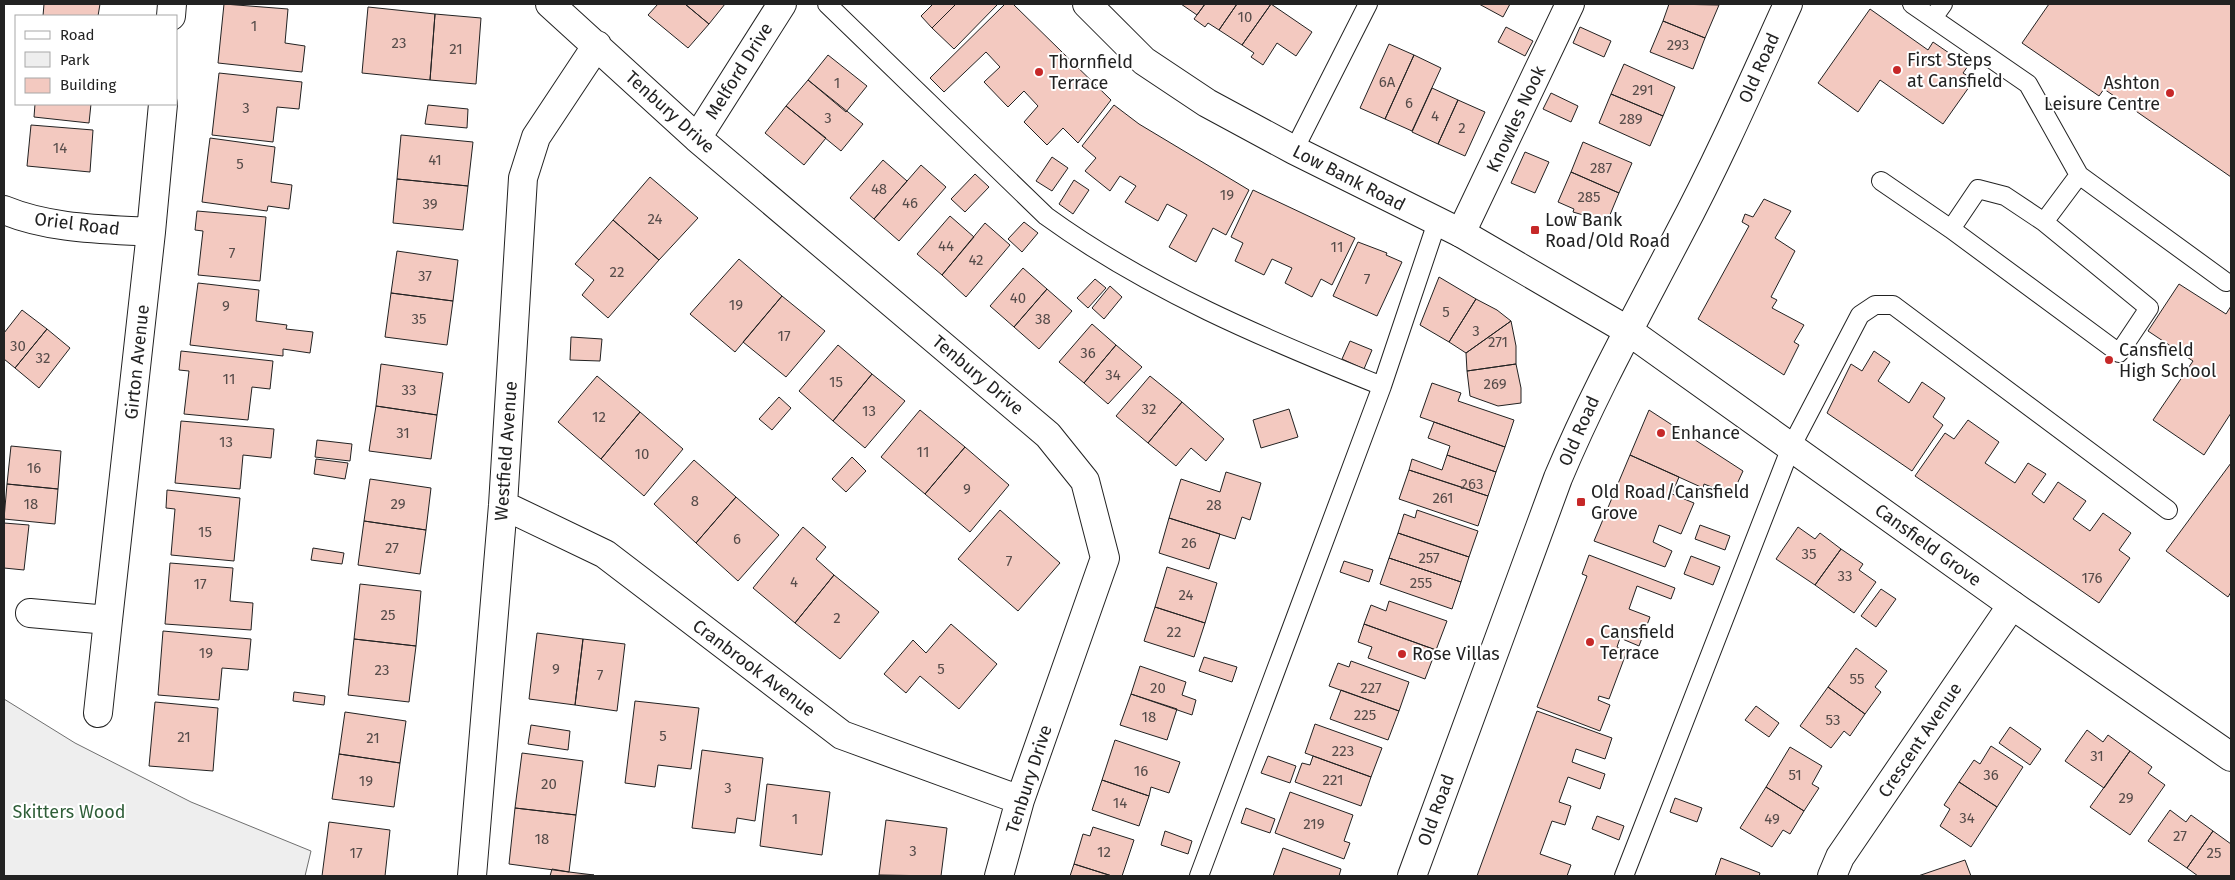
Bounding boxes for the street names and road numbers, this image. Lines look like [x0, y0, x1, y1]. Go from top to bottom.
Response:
street label: Melford Drive [701, 19, 777, 123]
street label: Old Road [1734, 29, 1784, 107]
street label: Knowles Nook [1482, 61, 1551, 176]
street label: Tenbury Drive [621, 66, 719, 158]
street label: Low Bank Road [1289, 140, 1409, 216]
street label: Oriel Road [33, 208, 121, 240]
street label: Girton Avenue [120, 304, 154, 420]
street label: Tenbury Drive [928, 330, 1028, 420]
street label: Westfield Avenue [490, 380, 522, 522]
street label: Old Road [1554, 392, 1604, 470]
street label: Cansfield Grove [1870, 499, 1986, 591]
street label: Cranbrook Avenue [688, 615, 820, 721]
street label: Crescent Avenue [1873, 678, 1967, 802]
street label: Tenbury Drive [1001, 722, 1057, 836]
street label: Old Road [1413, 771, 1459, 849]

